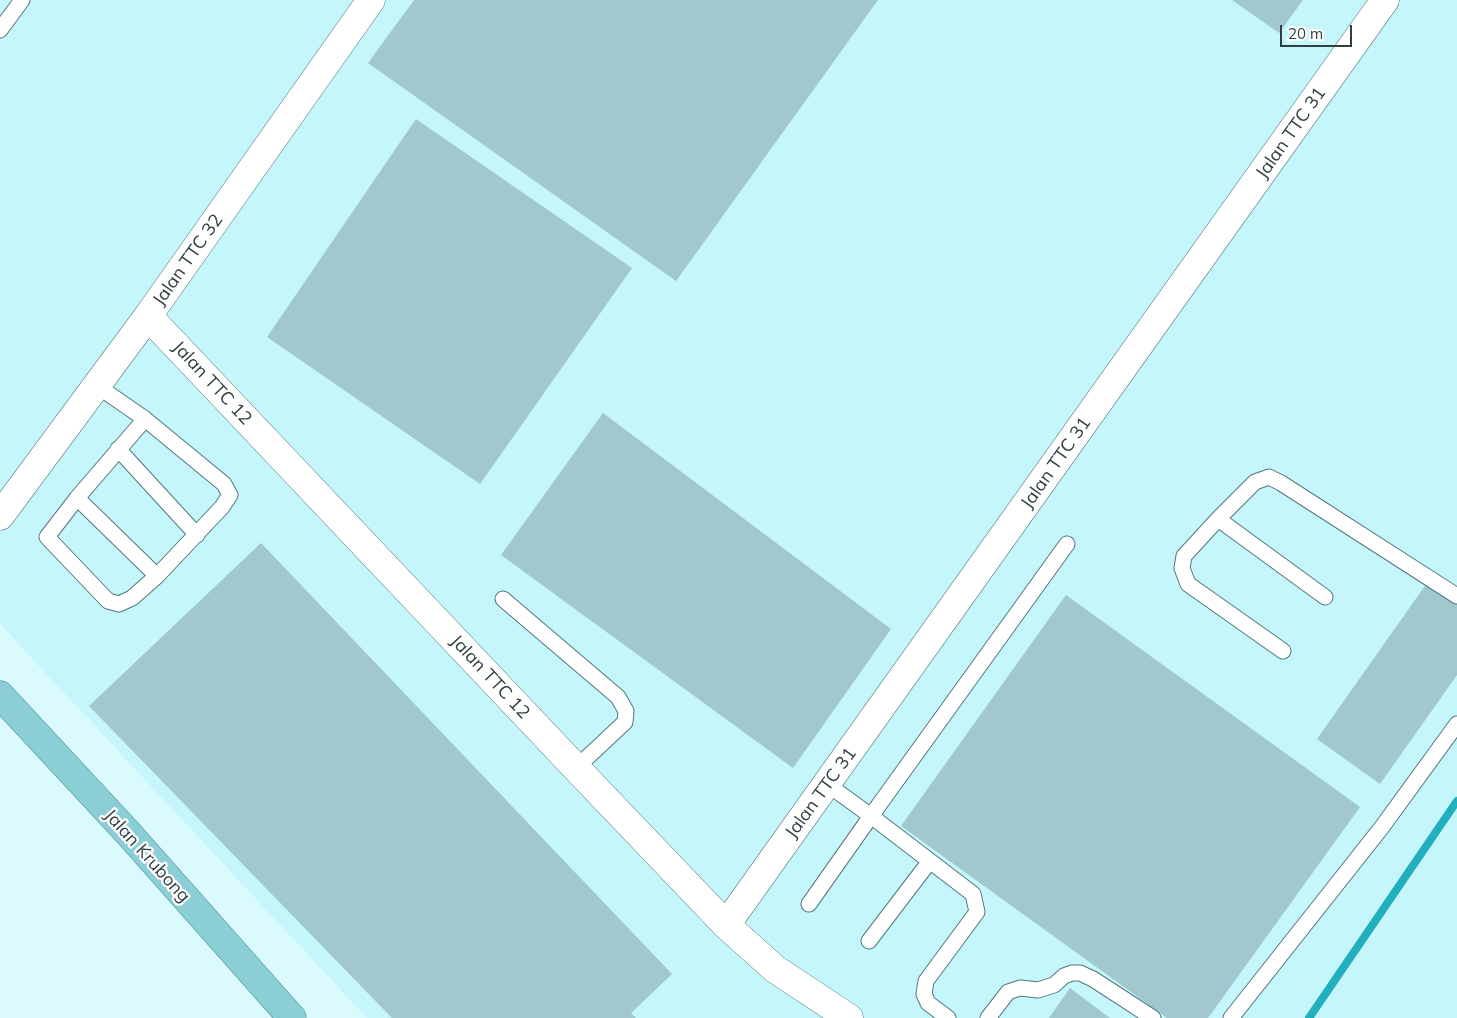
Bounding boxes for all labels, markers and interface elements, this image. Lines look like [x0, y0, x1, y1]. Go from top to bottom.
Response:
scale bar [1282, 15, 1354, 47]
text: 20 m [1288, 24, 1323, 43]
street label: Jalan TTC 31 [1252, 83, 1330, 183]
street label: Jalan TTC 32 [149, 210, 227, 310]
street label: Jalan TTC 12 [168, 337, 256, 429]
street label: Jalan TTC 31 [1017, 413, 1095, 513]
street label: Jalan TTC 12 [446, 631, 534, 723]
street label: Jalan TTC 31 [781, 743, 861, 843]
street label: Jalan Krubong [100, 805, 194, 907]

